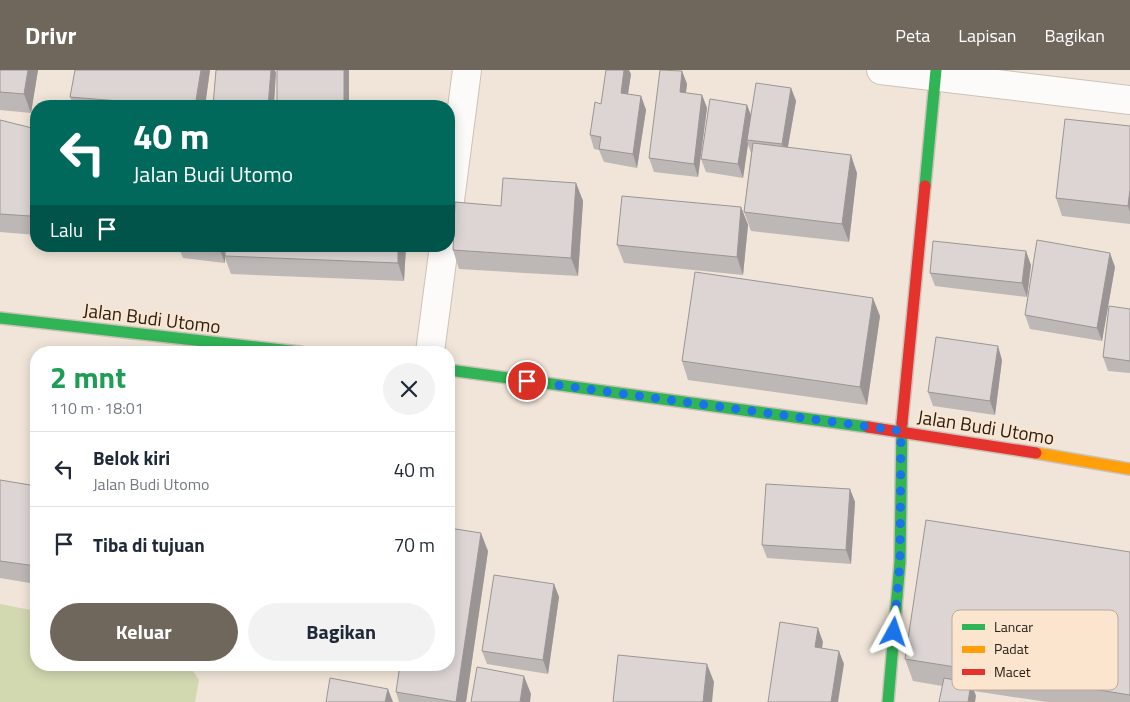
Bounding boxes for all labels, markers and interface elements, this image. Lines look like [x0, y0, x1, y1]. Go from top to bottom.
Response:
text: Drivr [25, 17, 76, 53]
text: Peta [895, 22, 930, 49]
text: Lapisan [958, 22, 1016, 49]
text: Bagikan [1044, 22, 1105, 49]
text: 40 m [133, 109, 209, 163]
icon: left [50, 120, 115, 185]
text: Jalan Budi Utomo [133, 157, 293, 191]
text: Lalu [50, 215, 83, 244]
icon: arrive [93, 215, 121, 243]
street label: Jalan Budi Utomo [82, 295, 222, 340]
text: 2 mnt [50, 354, 126, 400]
pin [506, 360, 548, 402]
button: close [383, 363, 435, 415]
icon: arrive [513, 367, 541, 395]
text: 110 m · 18:01 [50, 396, 144, 420]
street label: Jalan Budi Utomo [915, 401, 1057, 452]
text: Belok kiri [93, 443, 170, 472]
icon: left [50, 455, 78, 483]
text: 40 m [394, 455, 435, 484]
text: Jalan Budi Utomo [93, 472, 210, 496]
icon: arrive [50, 530, 78, 558]
text: Tiba di tujuan [93, 530, 205, 559]
text: 70 m [394, 530, 435, 559]
button: Keluar [50, 603, 238, 661]
button: Bagikan [248, 603, 435, 661]
position arrow [867, 605, 919, 657]
legend [952, 610, 1118, 690]
text: Lancar [994, 616, 1033, 637]
text: Padat [994, 638, 1029, 659]
text: Macet [994, 661, 1031, 682]

